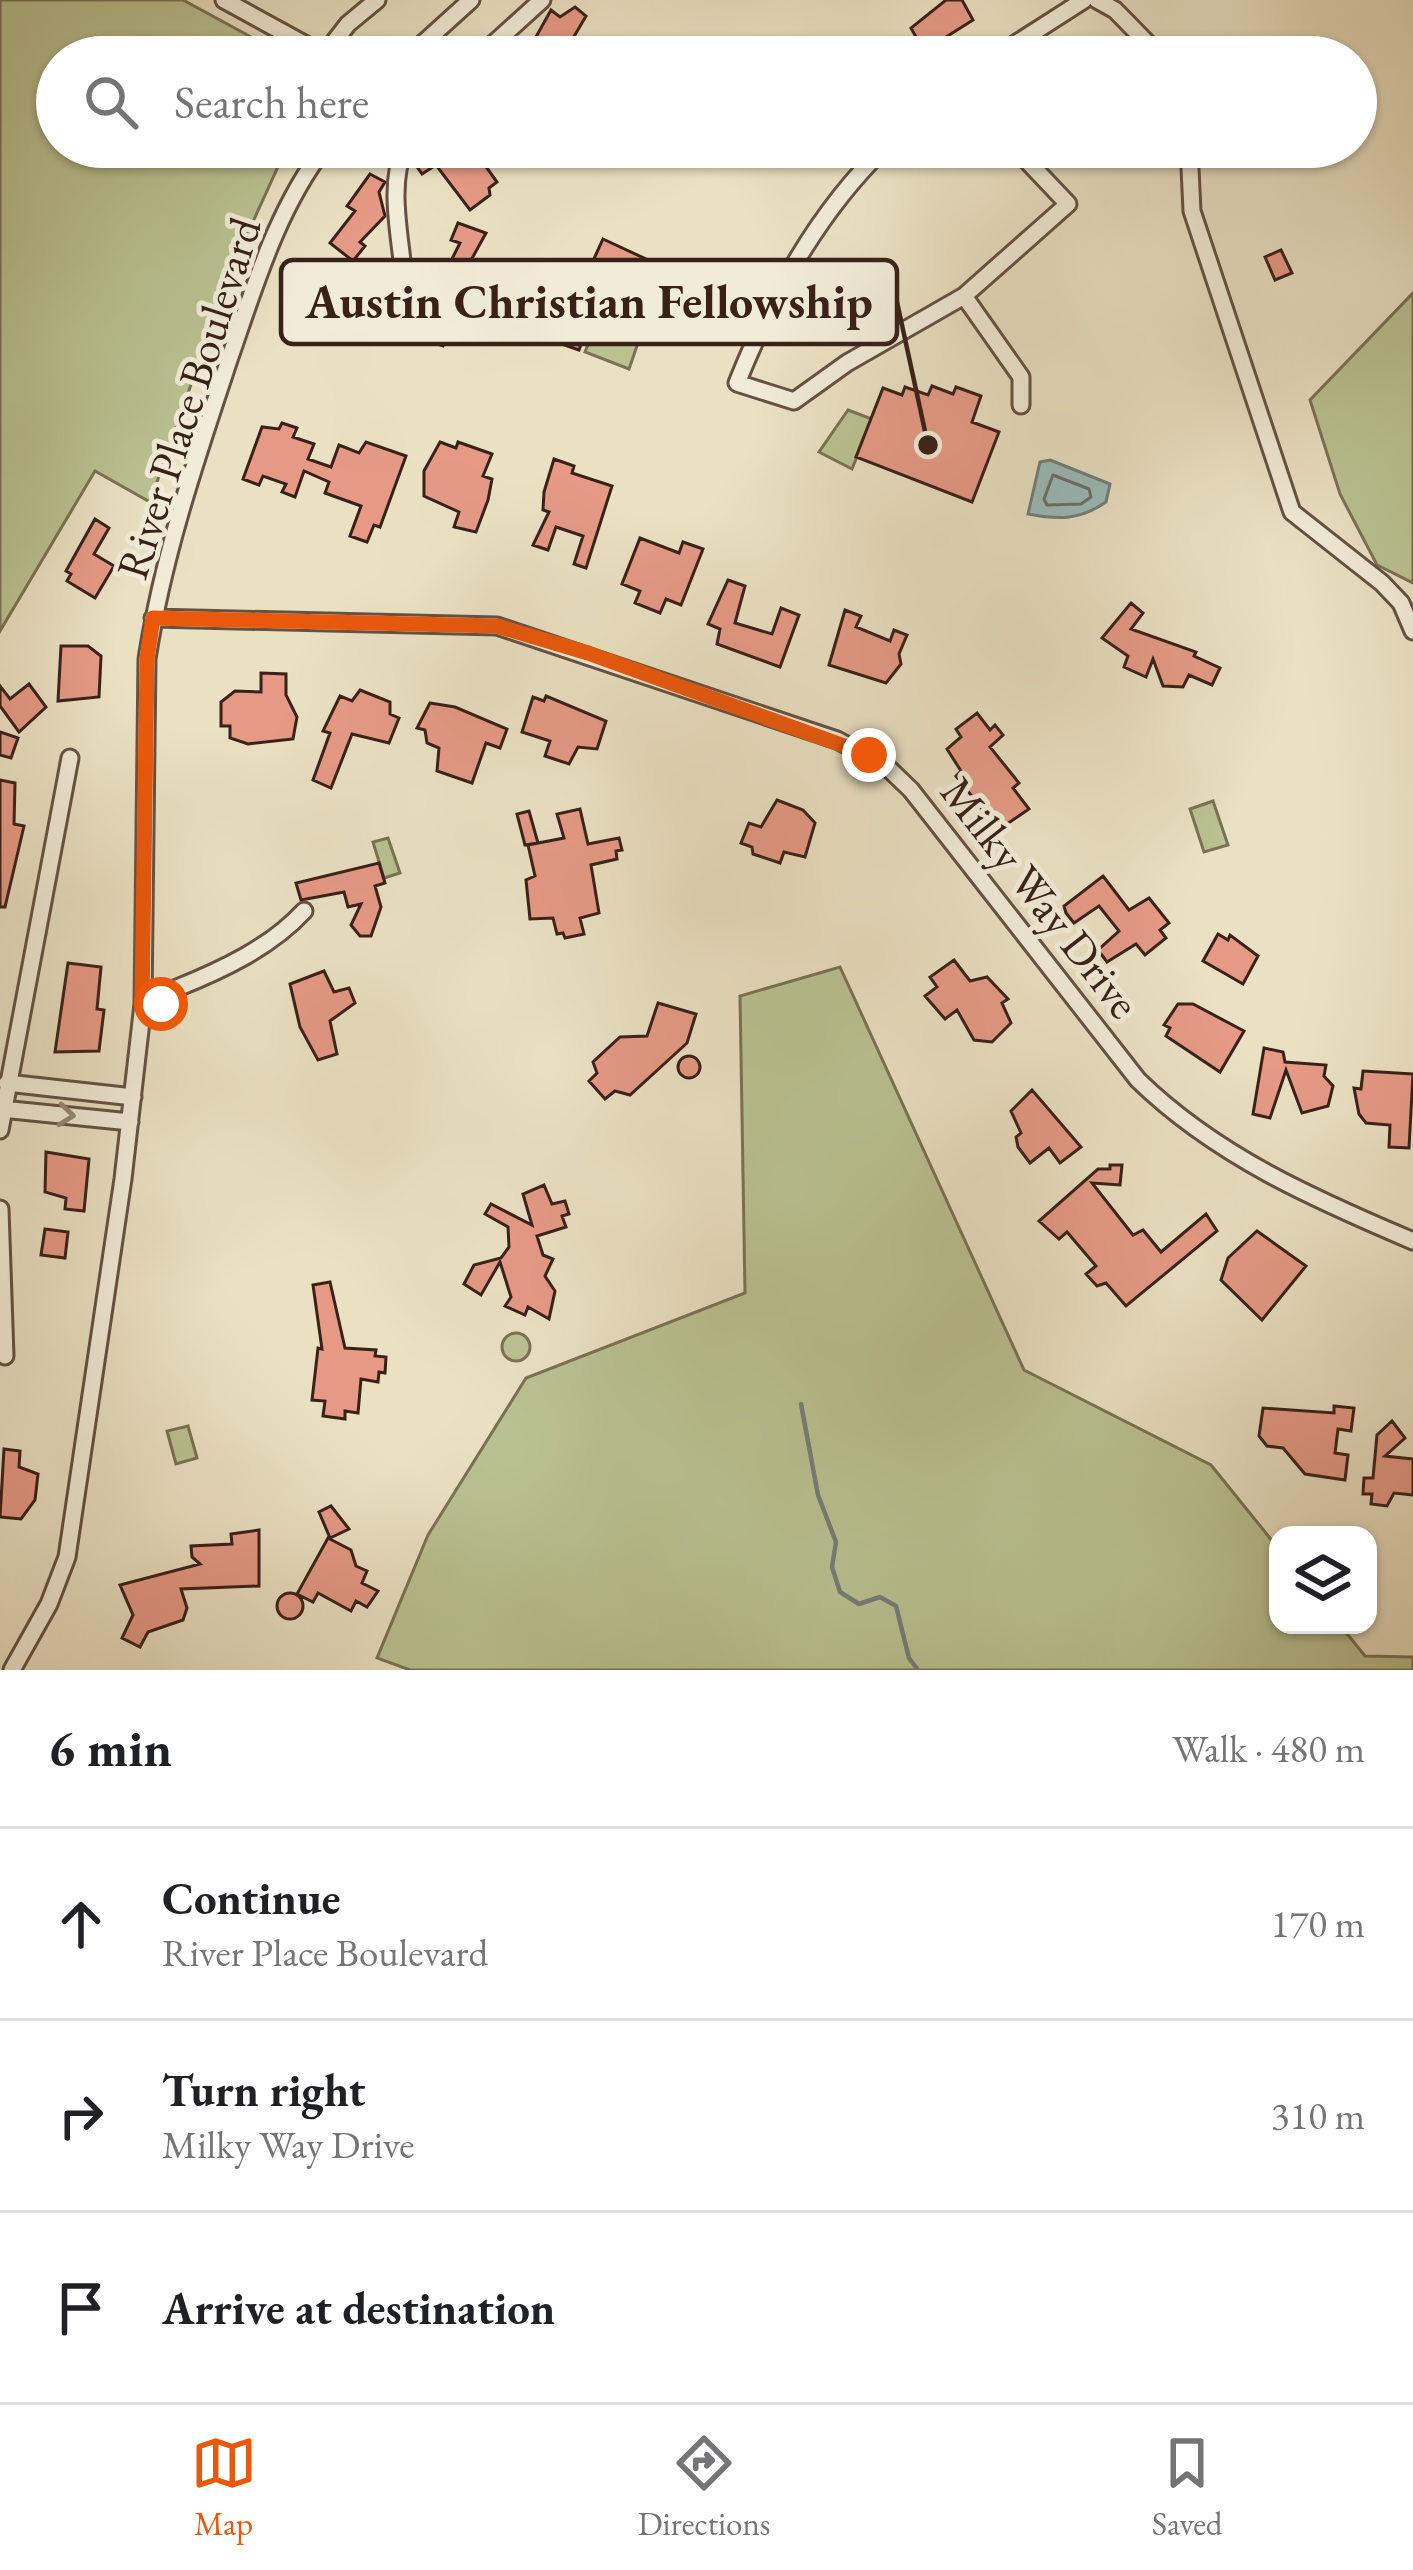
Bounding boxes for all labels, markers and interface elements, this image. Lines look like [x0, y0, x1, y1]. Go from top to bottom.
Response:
search box [36, 36, 1377, 168]
icon: search [78, 69, 144, 135]
text: Search here [174, 73, 369, 131]
street label: River Place Boulevard [102, 210, 274, 586]
callout: Austin Christian Fellowship [281, 260, 897, 344]
text: Austin Christian Fellowship [304, 270, 873, 332]
route end [842, 728, 896, 782]
street label: Milky Way Drive [928, 764, 1154, 1030]
route start [134, 977, 188, 1031]
one-way arrow [57, 1102, 76, 1127]
map controls [1269, 1526, 1377, 1634]
button: layers [1269, 1526, 1377, 1634]
text: 6 min [48, 1715, 172, 1781]
text: Walk · 480 m [1172, 1723, 1365, 1774]
text: Continue [162, 1869, 340, 1927]
icon: ahead [48, 1891, 114, 1957]
text: 170 m [1271, 1898, 1365, 1949]
text: River Place Boulevard [162, 1927, 488, 1978]
text: Turn right [162, 2061, 365, 2119]
icon: right [48, 2083, 114, 2149]
text: 310 m [1271, 2090, 1365, 2141]
text: Milky Way Drive [162, 2119, 414, 2170]
icon: arrive [48, 2275, 114, 2341]
text: Arrive at destination [162, 2279, 555, 2337]
tab: Map [191, 2430, 257, 2545]
tab: Directions [638, 2430, 771, 2545]
tab: Saved [1152, 2430, 1222, 2545]

